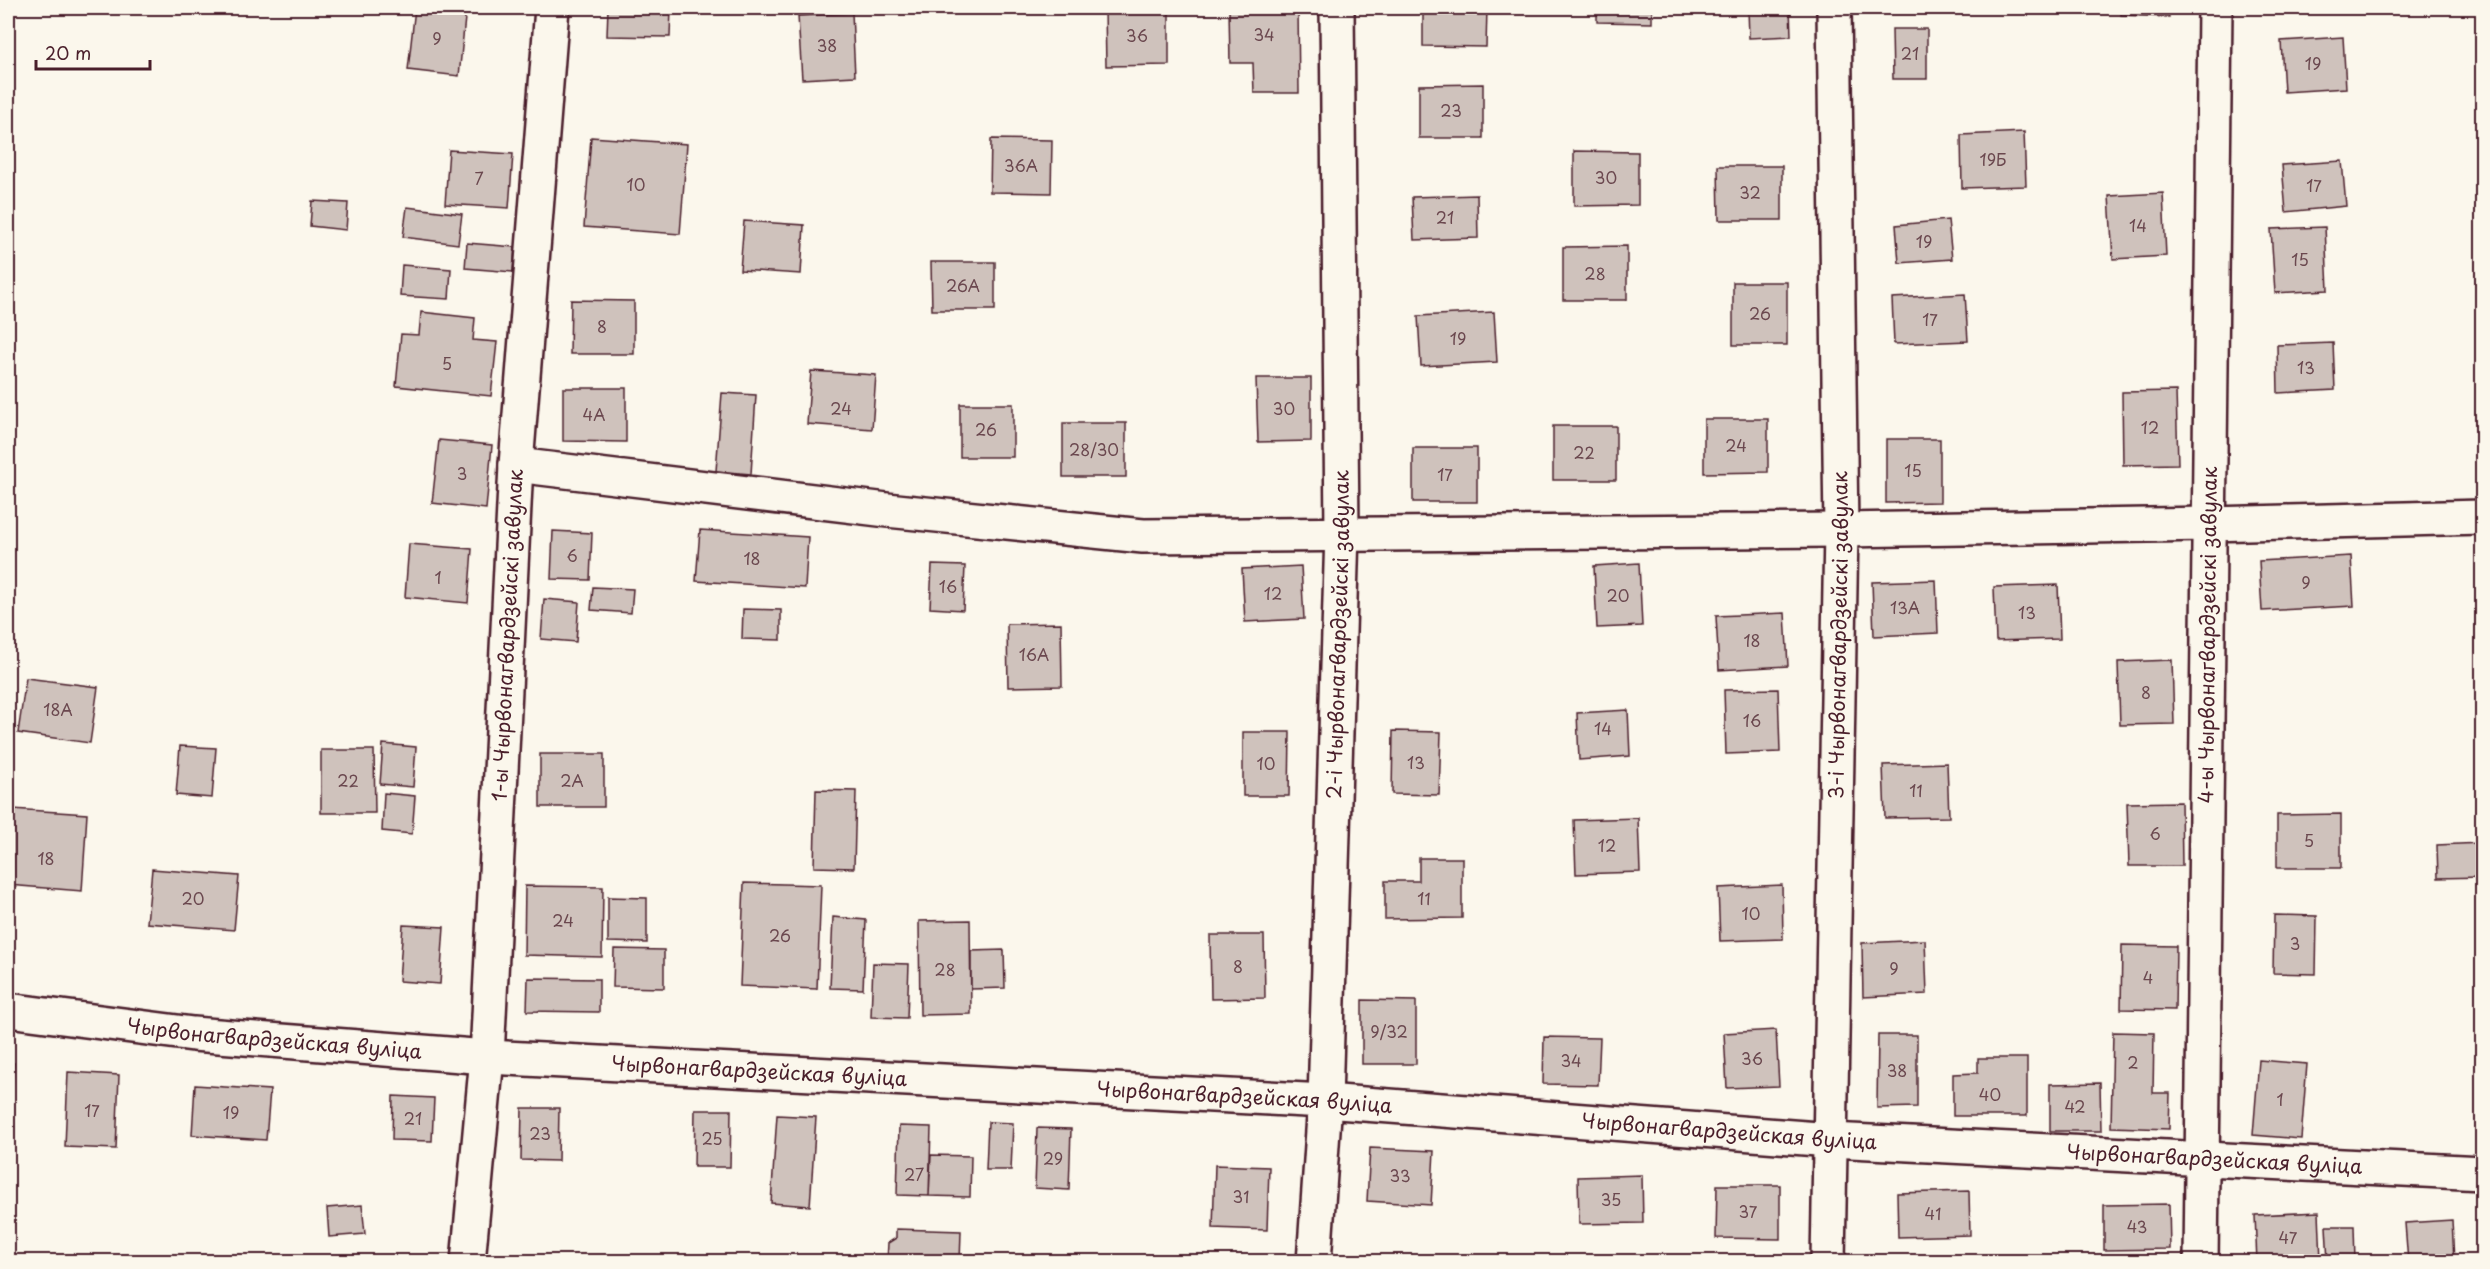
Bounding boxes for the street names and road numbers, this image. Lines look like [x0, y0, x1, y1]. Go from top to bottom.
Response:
street label: 4-ы Чырвонагвардзейскі завулак [2190, 466, 2224, 804]
street label: 1-ы Чырвонагвардзейскі завулак [484, 468, 530, 802]
street label: 2-і Чырвонагвардзейскі завулак [1318, 470, 1356, 799]
street label: 3-і Чырвонагвардзейскі завулак [1820, 471, 1855, 799]
street label: Чырвонагвардзейская вуліца [125, 1010, 424, 1066]
street label: Чырвонагвардзейская вуліца [611, 1048, 909, 1093]
street label: Чырвонагвардзейская вуліца [1096, 1073, 1394, 1120]
street label: Чырвонагвардзейская вуліца [1580, 1105, 1878, 1156]
street label: Чырвонагвардзейская вуліца [2066, 1136, 2364, 1181]

